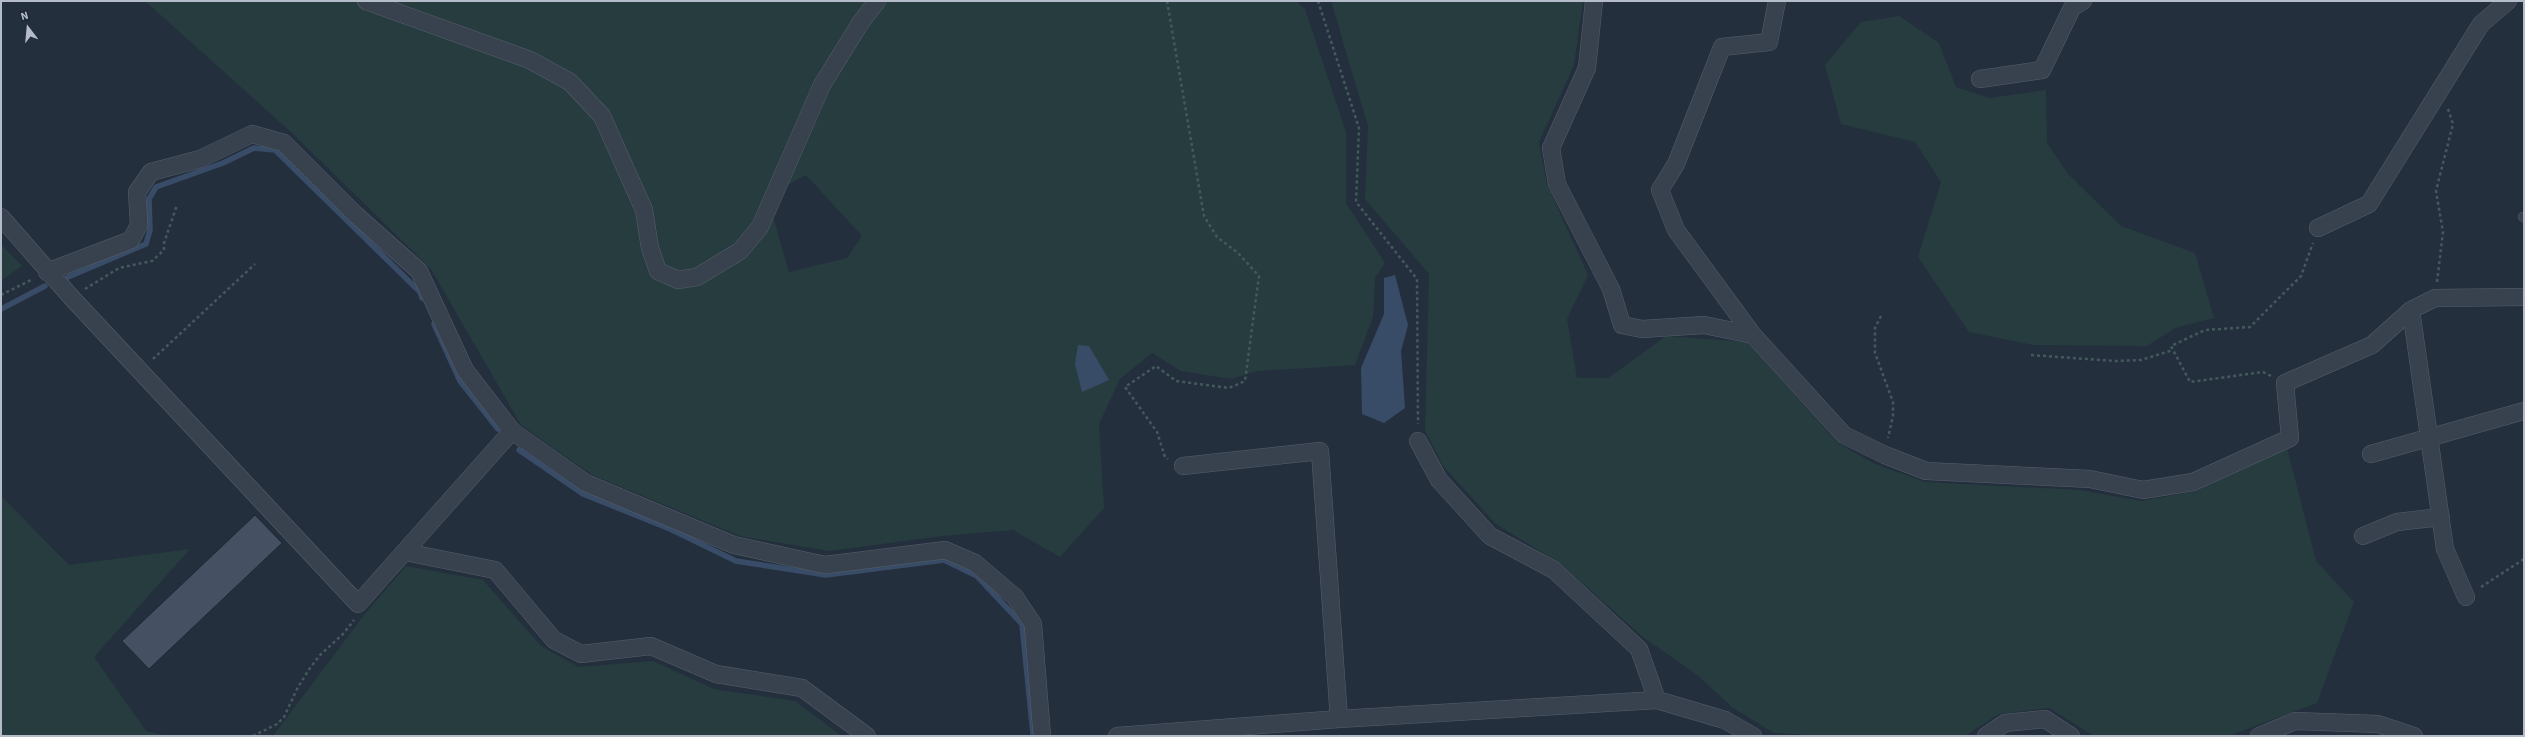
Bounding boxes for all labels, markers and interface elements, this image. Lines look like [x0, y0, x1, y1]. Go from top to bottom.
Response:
north arrow [8, 8, 48, 48]
text: N [19, 8, 30, 24]

